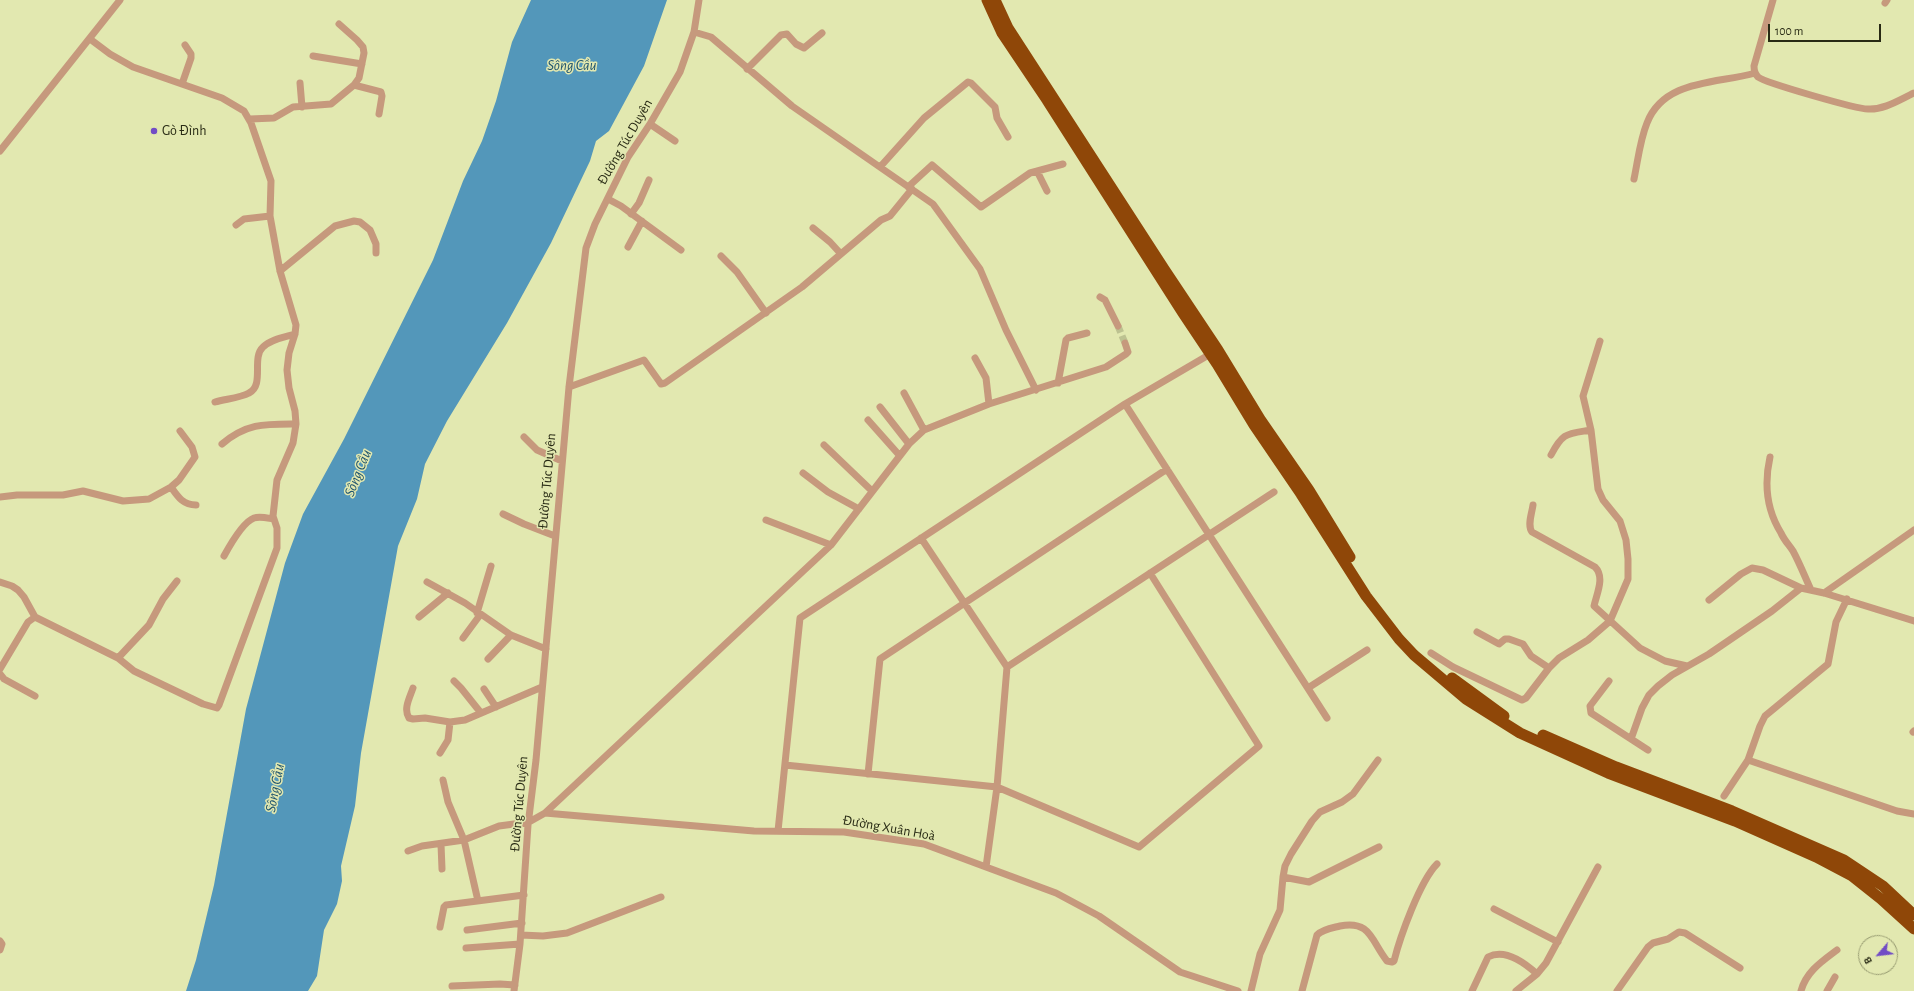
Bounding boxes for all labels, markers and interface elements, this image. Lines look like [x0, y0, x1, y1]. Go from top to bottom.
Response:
scale bar [1770, 16, 1883, 42]
text: 100 m [1775, 25, 1803, 37]
water label: Sông Cầu [547, 56, 597, 74]
street label: Đường Túc Duyên [594, 96, 656, 188]
place label: Gò Đình [162, 123, 207, 139]
marker: Gò Đình [149, 126, 159, 136]
street label: Đường Túc Duyên [534, 432, 560, 530]
water label: Sông Cầu [340, 447, 376, 499]
street label: Đường Túc Duyên [506, 755, 532, 853]
water label: Sông Cầu [261, 762, 289, 814]
street label: Đường Xuân Hoà [841, 812, 937, 844]
north arrow [1858, 935, 1898, 975]
text: B [1861, 955, 1874, 966]

